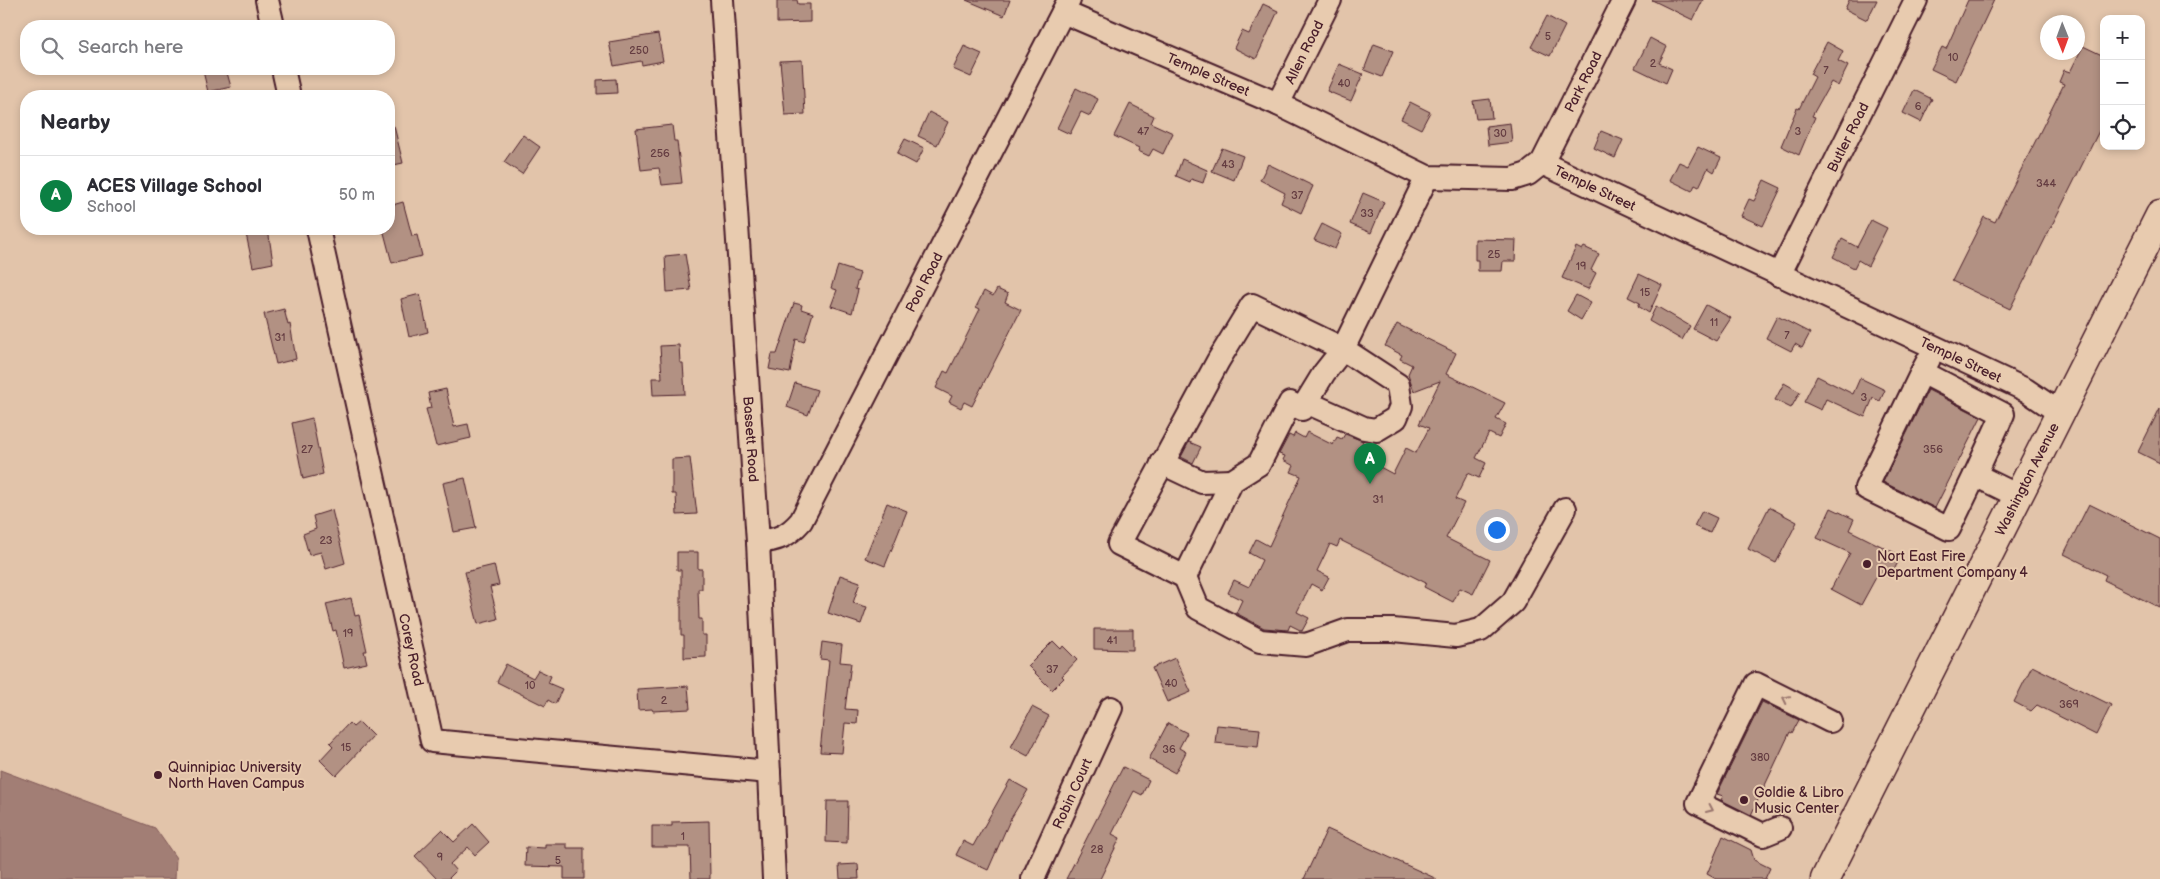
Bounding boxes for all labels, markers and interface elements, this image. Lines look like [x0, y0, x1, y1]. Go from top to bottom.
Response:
north arrow [2040, 15, 2085, 60]
map controls [2100, 15, 2145, 150]
button: + [2100, 15, 2145, 60]
street label: Allen Road [1281, 18, 1327, 87]
search box [20, 20, 395, 75]
house number: 5 [1545, 30, 1551, 43]
icon: search [38, 34, 66, 62]
text: Search here [78, 36, 183, 59]
house number: 250 [629, 44, 649, 57]
street label: Temple Street [1164, 49, 1253, 100]
street label: Park Road [1561, 49, 1606, 115]
house number: 10 [1948, 51, 1959, 64]
house number: 2 [1650, 57, 1657, 70]
button: − [2100, 60, 2145, 105]
house number: 7 [1823, 64, 1829, 77]
house number: 40 [1337, 77, 1351, 90]
street label: Butler Road [1824, 100, 1873, 175]
house number: 6 [1915, 100, 1922, 113]
button: locate [2100, 105, 2145, 150]
text: Nearby [40, 110, 110, 135]
house number: 47 [1137, 125, 1150, 138]
house number: 3 [1795, 125, 1802, 138]
house number: 30 [1493, 127, 1507, 140]
house number: 256 [650, 147, 670, 160]
house number: 43 [1221, 158, 1235, 171]
street label: Temple Street [1551, 162, 1639, 215]
text: ACES Village School [87, 175, 262, 198]
house number: 344 [2036, 177, 2056, 190]
text: A [51, 186, 61, 205]
text: 50 m [339, 186, 375, 205]
house number: 37 [1291, 189, 1304, 202]
text: School [87, 198, 136, 217]
house number: 33 [1360, 207, 1374, 220]
house number: 25 [1488, 248, 1500, 261]
street label: Pool Road [902, 250, 947, 315]
house number: 19 [1576, 260, 1586, 273]
house number: 15 [1640, 286, 1650, 299]
house number: 11 [1710, 316, 1718, 329]
house number: 7 [1784, 329, 1790, 342]
house number: 31 [274, 331, 286, 344]
street label: Temple Street [1917, 333, 2005, 387]
house number: 3 [1861, 391, 1868, 404]
street label: Bassett Road [739, 396, 762, 483]
street label: Washington Avenue [1992, 420, 2063, 539]
house number: 27 [301, 443, 314, 456]
pin: A [1354, 443, 1386, 484]
house number: 356 [1923, 443, 1943, 456]
house number: 31 [1372, 493, 1384, 506]
your location [1484, 517, 1510, 543]
house number: 23 [319, 534, 333, 547]
place label: Nort East Fire Department Company 4 [1877, 548, 2028, 581]
marker: Nort East Fire Department Company 4 [1861, 558, 1873, 570]
street label: Corey Road [395, 612, 428, 688]
house number: 19 [343, 627, 353, 640]
house number: 41 [1107, 634, 1117, 647]
house number: 37 [1046, 663, 1059, 676]
house number: 40 [1164, 677, 1178, 690]
house number: 10 [525, 679, 536, 692]
house number: 2 [661, 694, 668, 707]
one-way arrow [1783, 695, 1792, 705]
house number: 369 [2059, 698, 2079, 711]
house number: 15 [341, 741, 351, 754]
house number: 36 [1162, 743, 1176, 756]
house number: 380 [1750, 751, 1770, 764]
street label: Robin Court [1049, 755, 1096, 832]
place label: Quinnipiac University North Haven Campus [168, 759, 304, 792]
marker: Quinnipiac University North Haven Campus [152, 769, 164, 781]
place label: Goldie & Libro Music Center [1754, 784, 1844, 817]
marker: Goldie & Libro Music Center [1738, 794, 1750, 806]
one-way arrow [1705, 802, 1714, 813]
house number: 1 [681, 830, 685, 843]
house number: 28 [1091, 843, 1103, 856]
house number: 9 [437, 851, 443, 864]
house number: 5 [555, 854, 561, 867]

